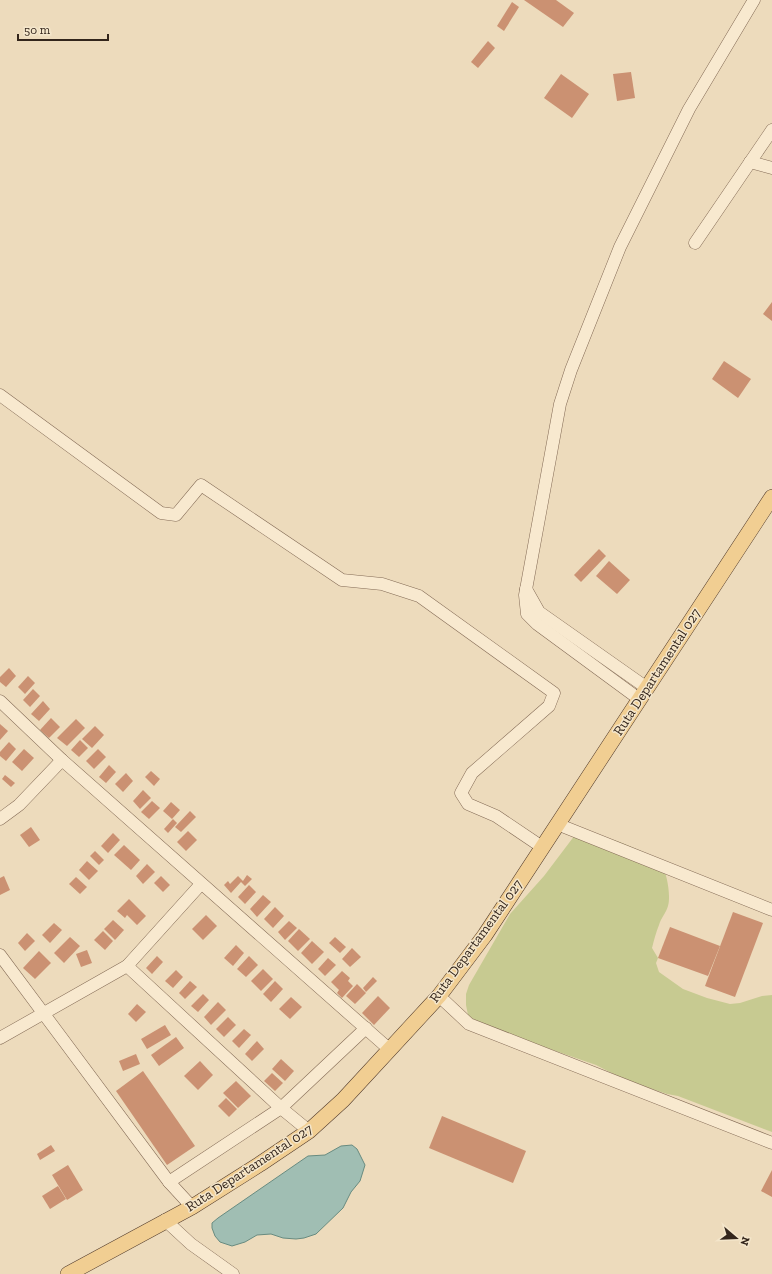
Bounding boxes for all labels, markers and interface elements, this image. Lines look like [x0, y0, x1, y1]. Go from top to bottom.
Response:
scale bar [18, 16, 108, 42]
text: 50 m [24, 23, 51, 37]
street label: Ruta Departamental 027 [610, 605, 705, 739]
street label: Ruta Departamental 027 [426, 876, 527, 1006]
street label: Ruta Departamental 027 [182, 1120, 316, 1215]
north arrow [716, 1218, 756, 1258]
text: N [737, 1235, 752, 1248]

